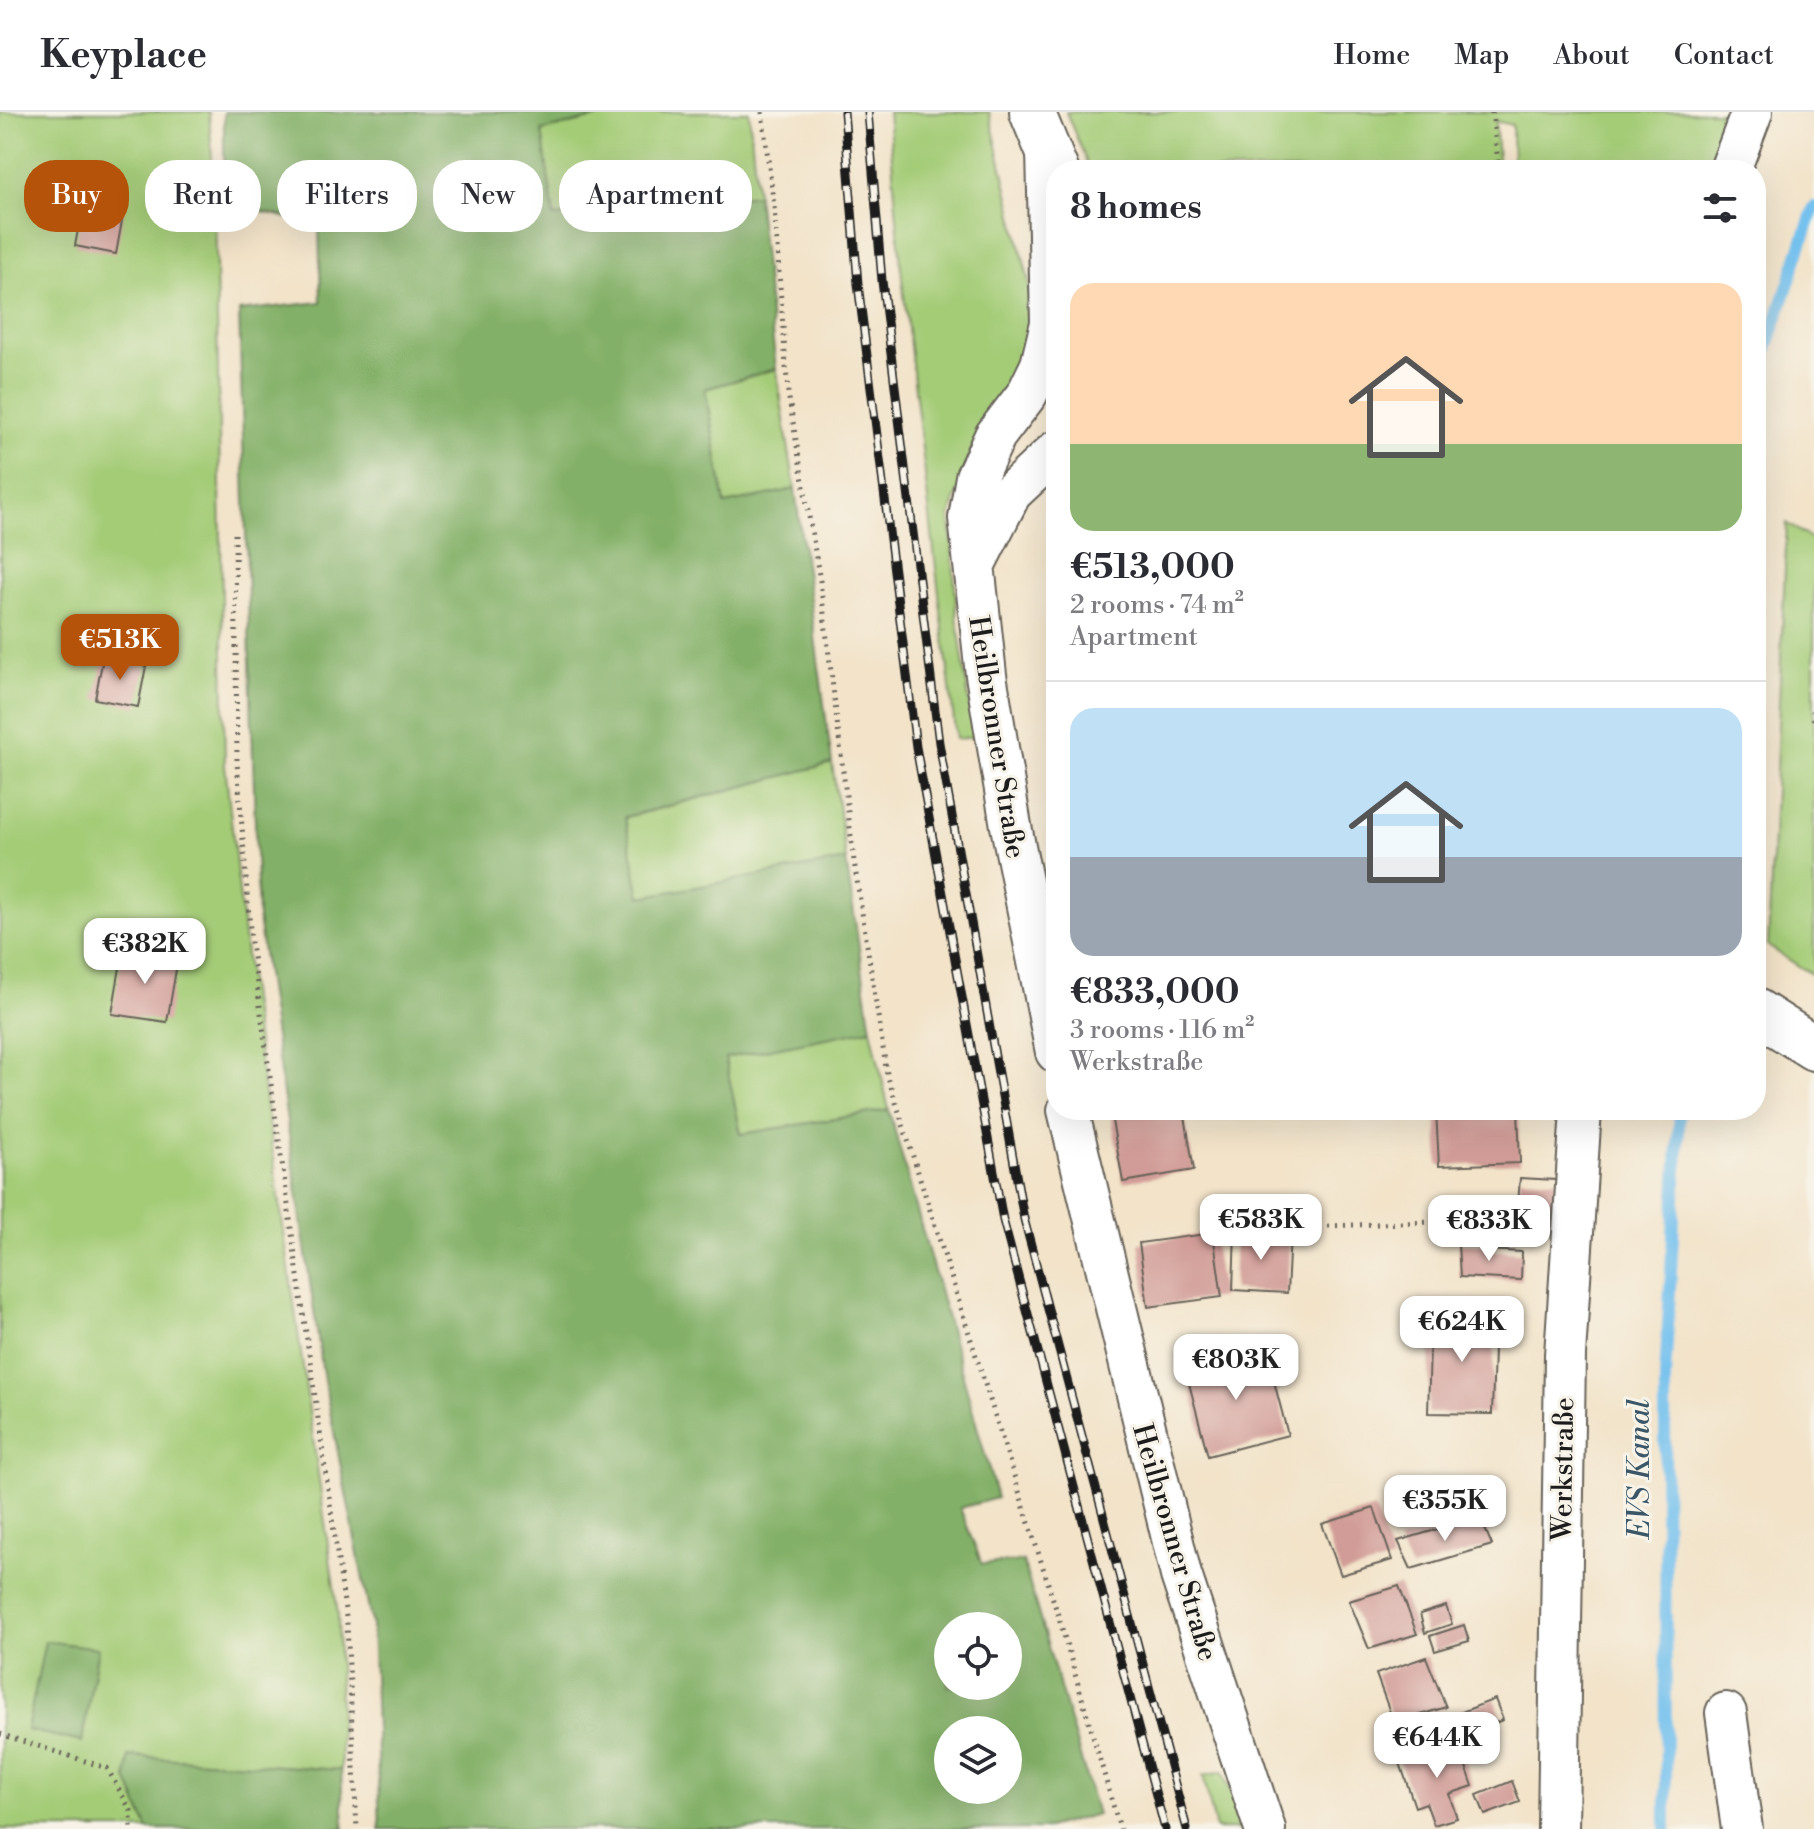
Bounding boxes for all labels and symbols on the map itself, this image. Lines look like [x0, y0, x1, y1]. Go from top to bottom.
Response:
pin: €513K [64, 614, 176, 682]
street label: Heilbronner Straße [960, 614, 1033, 861]
pin: €382K [89, 918, 201, 986]
pin: €583K [1205, 1194, 1317, 1262]
pin: €833K [1433, 1195, 1545, 1263]
pin: €624K [1406, 1296, 1518, 1364]
pin: €803K [1180, 1334, 1292, 1402]
street label: Werkstraße [1545, 1397, 1582, 1542]
water label: EVS Kanal [1621, 1399, 1659, 1541]
street label: Heilbronner Straße [1124, 1420, 1225, 1665]
pin: €355K [1389, 1475, 1501, 1543]
pin: €644K [1381, 1712, 1493, 1780]

